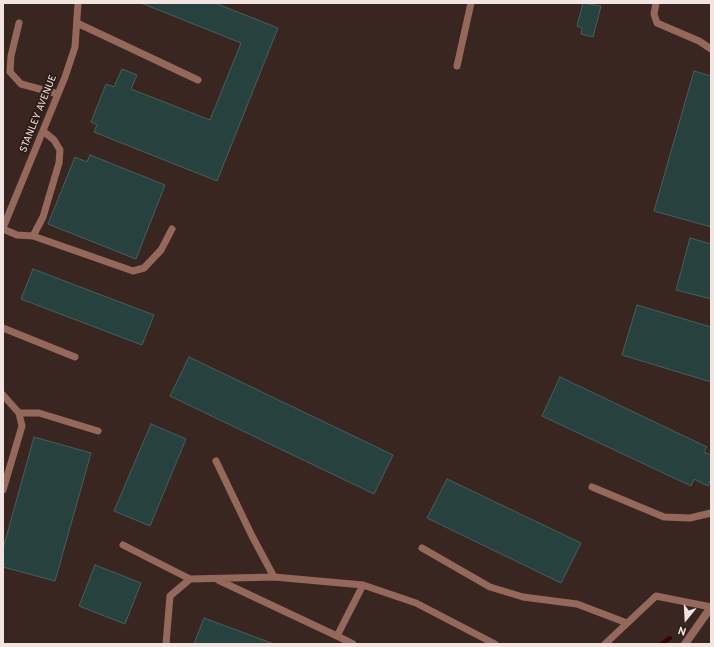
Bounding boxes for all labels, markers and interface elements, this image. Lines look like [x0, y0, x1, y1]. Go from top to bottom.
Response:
street label: STANLEY AVENUE [18, 74, 60, 154]
north arrow [666, 599, 706, 639]
text: N [676, 623, 688, 638]

